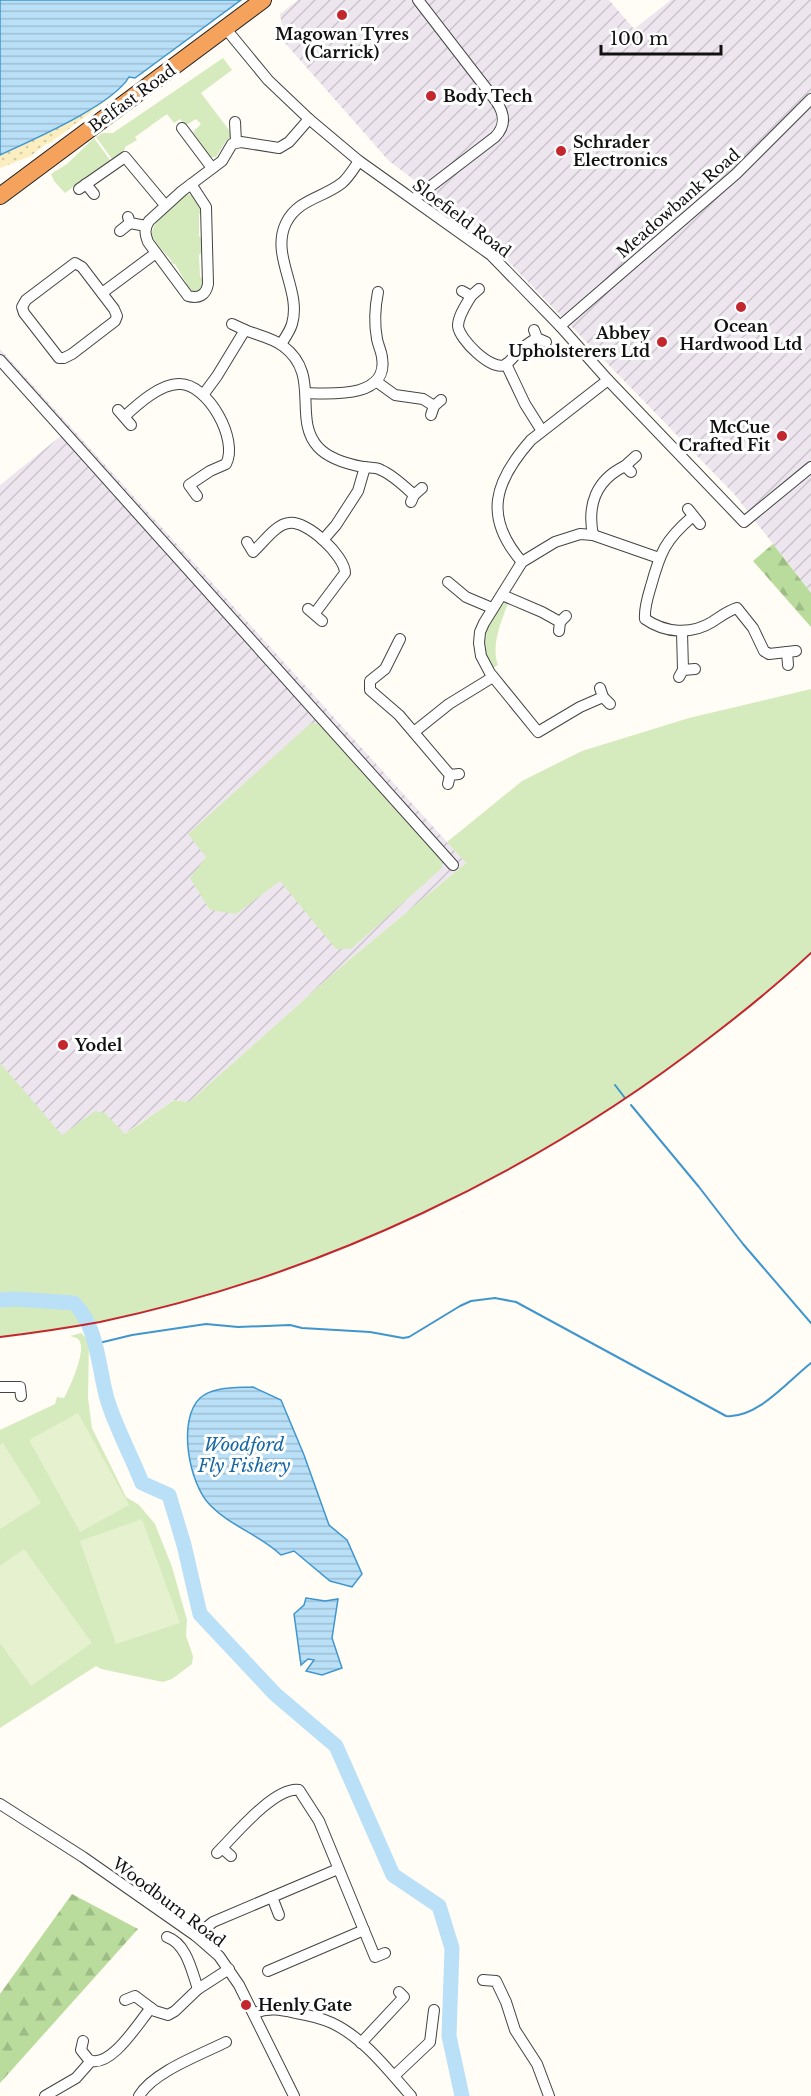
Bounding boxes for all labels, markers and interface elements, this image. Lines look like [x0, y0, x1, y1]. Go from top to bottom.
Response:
marker: Magowan Tyres (Carrick) [335, 8, 349, 22]
scale bar [601, 18, 721, 56]
place label: Magowan Tyres (Carrick) [275, 24, 409, 62]
text: 100 m [610, 28, 668, 50]
street label: Belfast Road [85, 60, 180, 136]
place label: Body Tech [443, 86, 533, 106]
marker: Body Tech [424, 89, 438, 103]
place label: Schrader Electronics [573, 132, 668, 170]
marker: Schrader Electronics [554, 144, 568, 158]
street label: Meadowbank Road [612, 144, 744, 262]
street label: Sloefield Road [409, 175, 515, 262]
marker: Ocean Hardwood Ltd [734, 300, 748, 314]
place label: Ocean Hardwood Ltd [680, 316, 802, 354]
place label: Abbey Upholsterers Ltd [508, 323, 651, 361]
marker: Abbey Upholsterers Ltd [655, 335, 669, 349]
place label: McCue Crafted Fit [679, 417, 771, 455]
marker: McCue Crafted Fit [775, 429, 789, 443]
place label: Yodel [74, 1035, 123, 1055]
marker: Yodel [56, 1038, 70, 1052]
water label: Woodford Fly Fishery [197, 1434, 291, 1477]
street label: Woodburn Road [108, 1852, 230, 1951]
place label: Henly Gate [258, 1995, 352, 2015]
marker: Henly Gate [239, 1998, 253, 2012]

